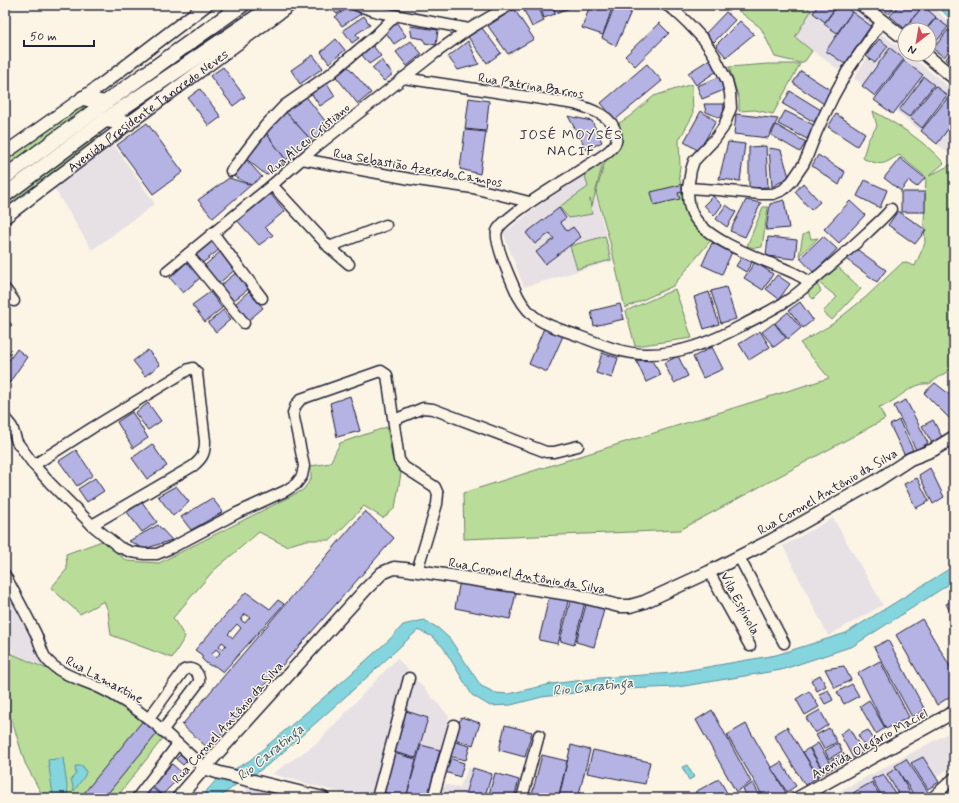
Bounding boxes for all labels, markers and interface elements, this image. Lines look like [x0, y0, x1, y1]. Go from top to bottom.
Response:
scale bar [24, 22, 94, 48]
north arrow [897, 22, 937, 62]
text: 50 m [30, 29, 57, 45]
text: N [906, 42, 919, 58]
street label: Avenida Presidente Tancredo Neves [64, 46, 232, 177]
street label: Rua Patrina Barros [477, 70, 585, 103]
street label: Rua Alceu Cristiano [264, 100, 354, 179]
district label: JOSÉ MOYSÉS NACIF [519, 126, 623, 160]
street label: Rua Sebastião Azeredo Campos [332, 145, 504, 192]
street label: Rua Coronel Antônio da Silva [755, 445, 901, 539]
street label: Rua Coronel Antônio da Silva [447, 554, 606, 599]
street label: Vila Espínola [716, 569, 763, 638]
street label: Rua Lamartine [63, 653, 146, 708]
street label: Rua Coronel Antônio da Silva [169, 658, 288, 788]
water label: Rio Caratinga [552, 674, 635, 702]
street label: Avenida Olegário Maciel [808, 705, 932, 785]
water label: Rio Caratinga [233, 720, 309, 787]

